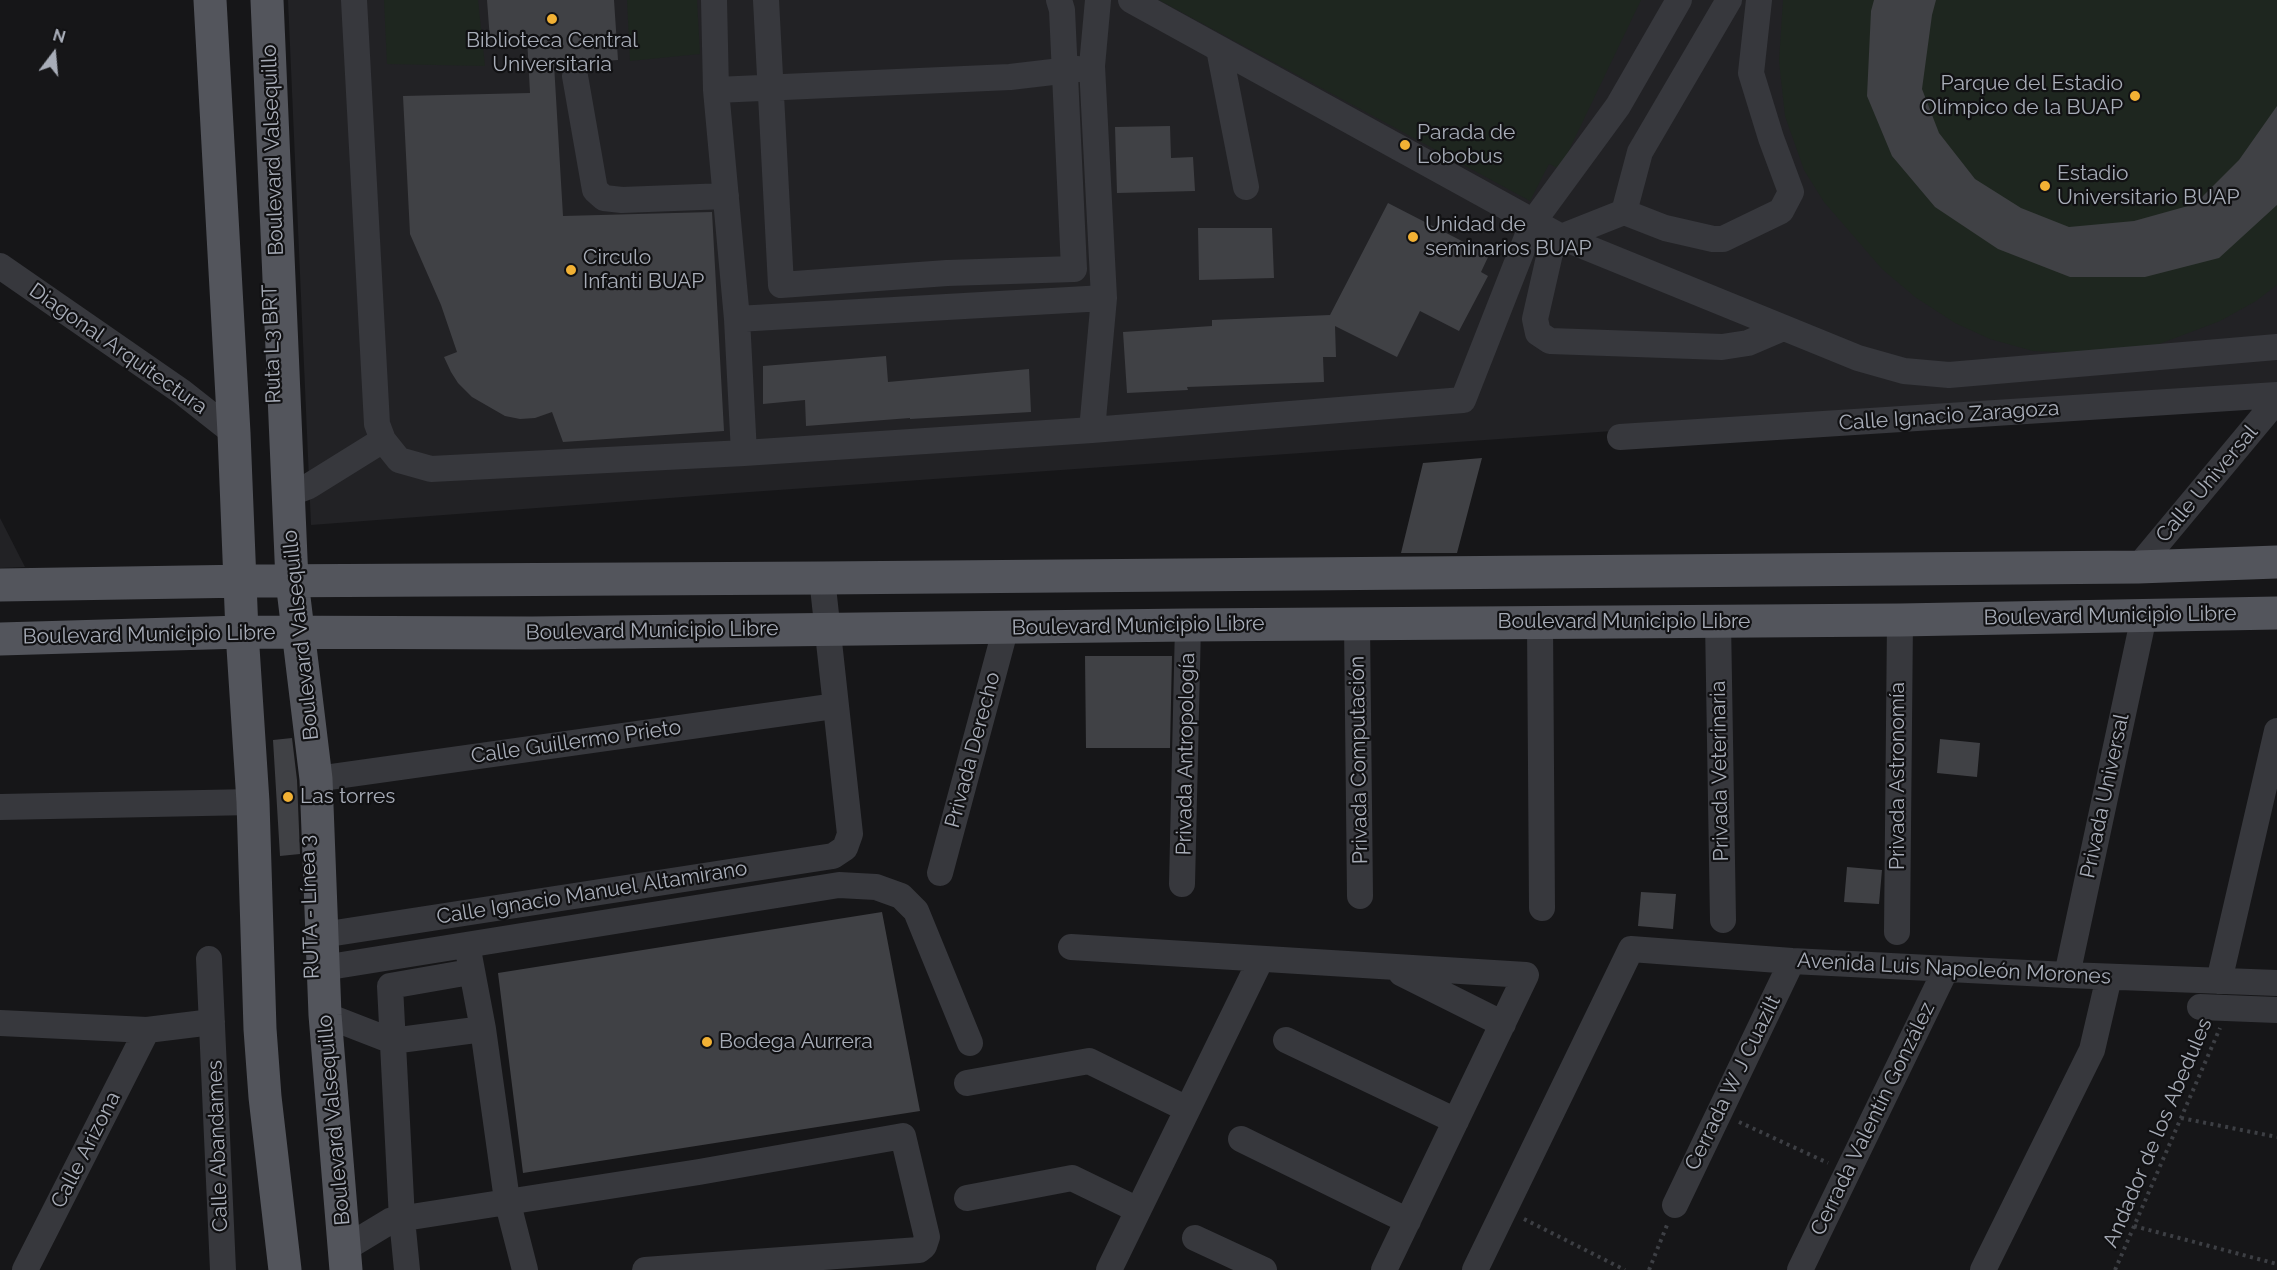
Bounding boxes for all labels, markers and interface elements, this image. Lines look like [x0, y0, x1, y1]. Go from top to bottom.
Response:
marker: Biblioteca Central Universitaria [545, 12, 559, 26]
north arrow [24, 24, 84, 84]
text: N [51, 25, 68, 47]
place label: Biblioteca Central Universitaria [466, 28, 638, 78]
street label: Boulevard Valsequillo [257, 44, 289, 256]
place label: Parque del Estadio Olímpico de la BUAP [1921, 71, 2123, 121]
marker: Parque del Estadio Olímpico de la BUAP [2128, 89, 2142, 103]
place label: Parada de Lobobus [1417, 120, 1515, 170]
marker: Parada de Lobobus [1398, 138, 1412, 152]
place label: Estadio Universitario BUAP [2057, 161, 2240, 211]
marker: Estadio Universitario BUAP [2038, 179, 2052, 193]
place label: Unidad de seminarios BUAP [1425, 212, 1591, 262]
marker: Unidad de seminarios BUAP [1406, 230, 1420, 244]
place label: Circulo Infanti BUAP [583, 245, 704, 295]
marker: Circulo Infanti BUAP [564, 263, 578, 277]
street label: Diagonal Arquitectura [24, 278, 212, 420]
street label: Ruta L3 BRT [257, 284, 287, 404]
street label: Calle Ignacio Zaragoza [1838, 396, 2060, 436]
street label: Calle Universal [2151, 420, 2263, 548]
street label: Boulevard Valsequillo [277, 529, 325, 741]
street label: Boulevard Municipio Libre [1983, 601, 2237, 631]
street label: Boulevard Municipio Libre [1498, 609, 1750, 635]
street label: Boulevard Municipio Libre [1011, 611, 1265, 641]
street label: Boulevard Municipio Libre [525, 616, 779, 646]
street label: Boulevard Municipio Libre [22, 620, 276, 650]
street label: Privada Antropología [1172, 652, 1200, 856]
street label: Privada Computación [1345, 656, 1373, 864]
street label: Privada Derecho [940, 669, 1006, 831]
street label: Privada Veterinaria [1706, 681, 1734, 861]
street label: Privada Astronomía [1885, 682, 1911, 870]
street label: Privada Universal [2075, 711, 2135, 881]
street label: Calle Guillermo Prieto [469, 715, 683, 769]
place label: Las torres [300, 784, 395, 810]
marker: Las torres [281, 790, 295, 804]
street label: RUTA - Línea 3 [295, 835, 325, 979]
street label: Calle Ignacio Manuel Altamirano [435, 856, 749, 930]
street label: Avenida Luis Napoleón Morones [1796, 948, 2112, 990]
street label: Cerrada W J Cuazilt [1680, 991, 1786, 1175]
street label: Cerrada Valentín González [1805, 998, 1941, 1240]
street label: Boulevard Valsequillo [312, 1014, 356, 1226]
street label: Andador de los Abedules [2098, 1014, 2218, 1252]
place label: Bodega Aurrera [719, 1029, 873, 1055]
marker: Bodega Aurrera [700, 1035, 714, 1049]
street label: Calle Abandames [202, 1060, 234, 1232]
street label: Calle Arizona [46, 1088, 126, 1212]

